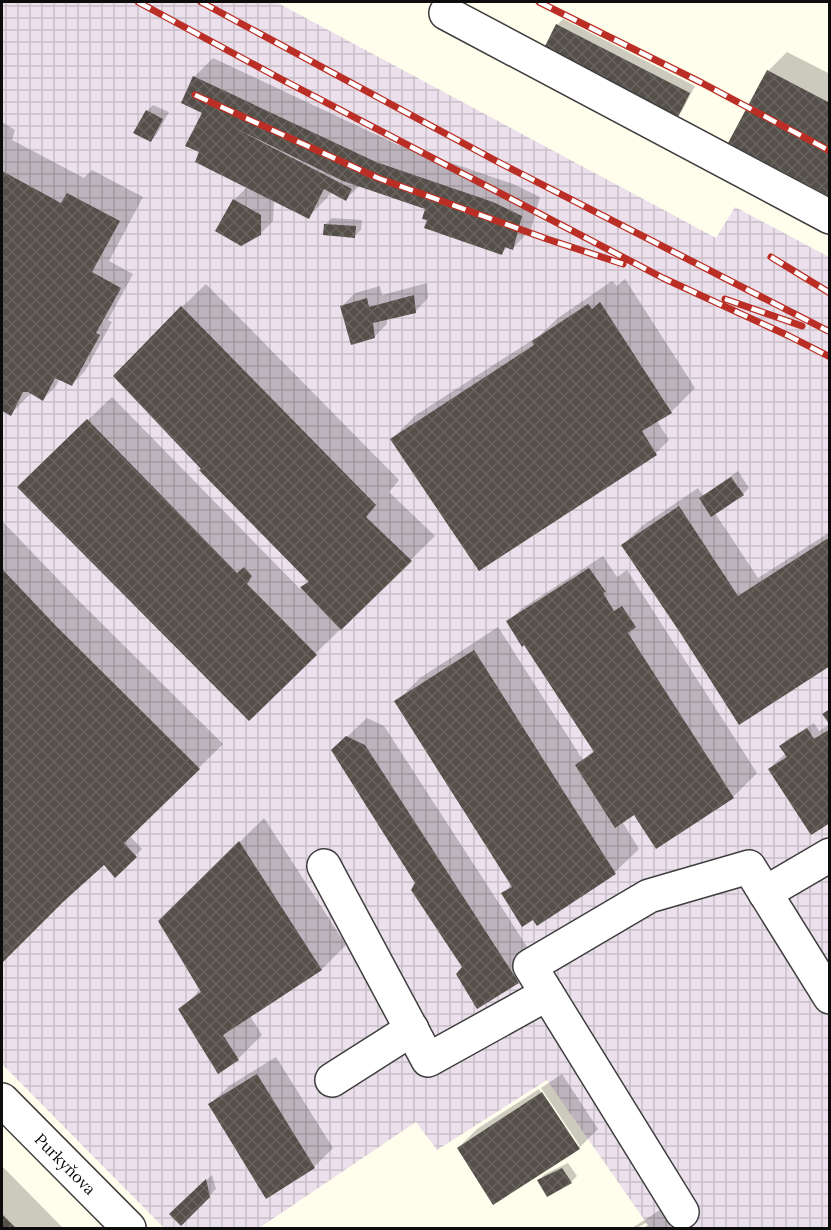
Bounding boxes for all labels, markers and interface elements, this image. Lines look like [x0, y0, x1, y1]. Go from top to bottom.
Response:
street label: Purkyňova [31, 1129, 100, 1199]

